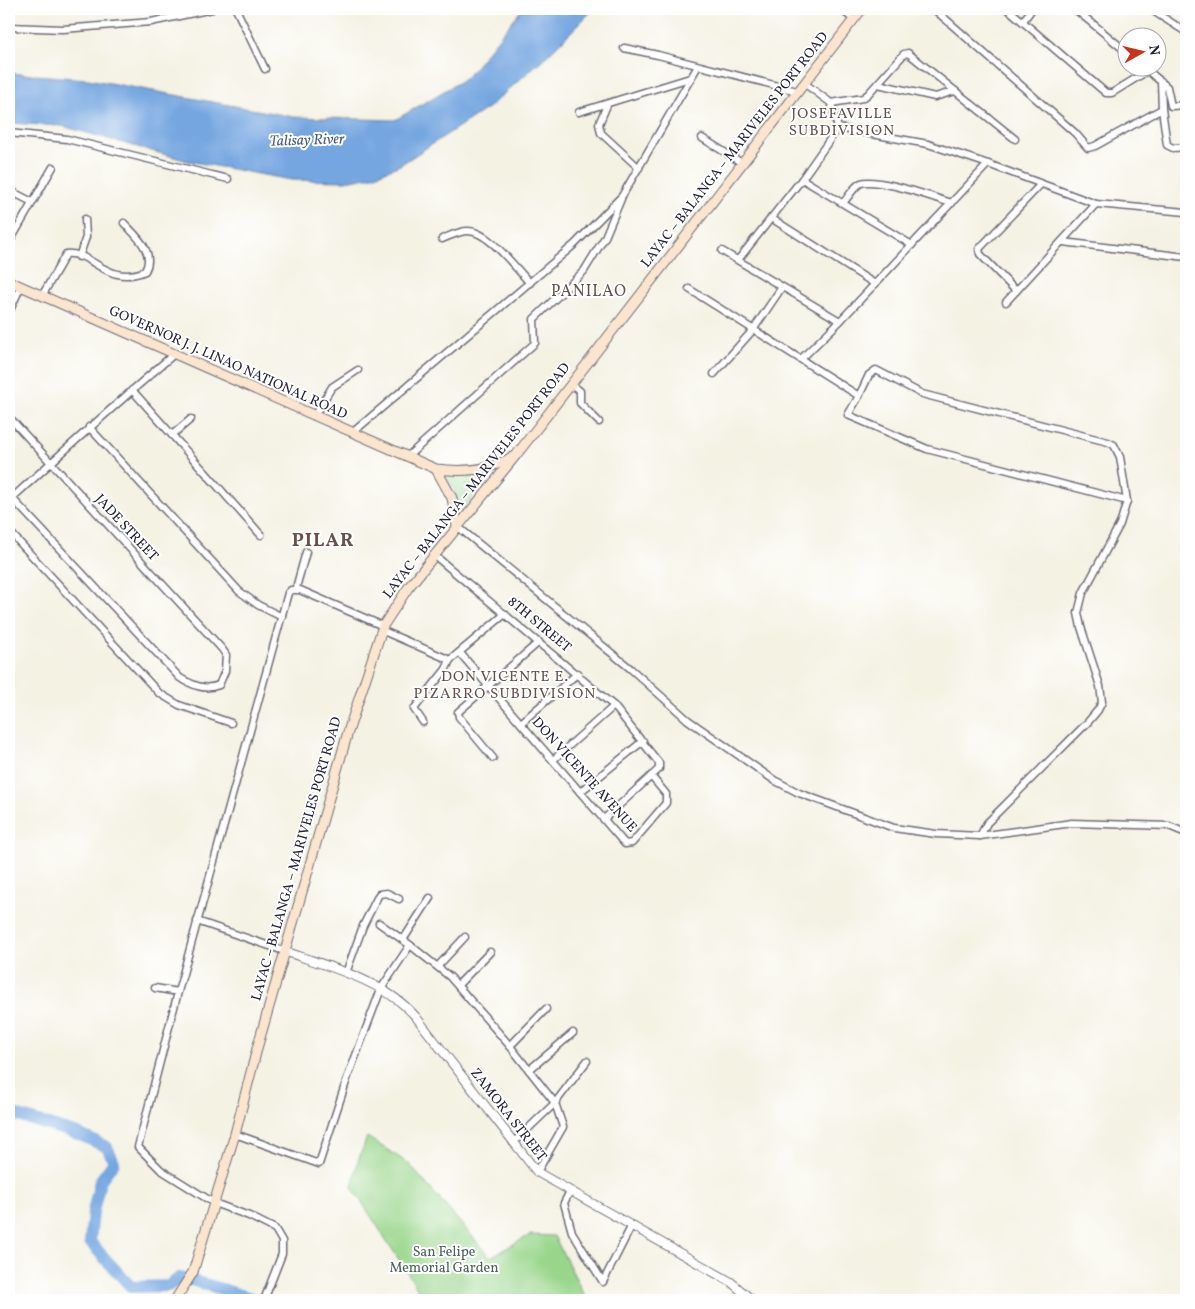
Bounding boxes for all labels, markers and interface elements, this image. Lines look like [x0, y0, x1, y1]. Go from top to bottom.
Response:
street label: LAYAC – BALANGA – MARIVELES PORT ROAD [637, 28, 833, 272]
north arrow [1118, 28, 1168, 78]
text: N [1143, 44, 1164, 57]
district label: JOSEFAVILLE SUBDIVISION [789, 104, 895, 142]
water label: Talisay River [269, 129, 345, 153]
district label: PANILAO [551, 281, 627, 303]
street label: GOVERNOR J. J. LINAO NATIONAL ROAD [106, 302, 350, 424]
street label: LAYAC – BALANGA – MARIVELES PORT ROAD [379, 359, 575, 603]
street label: JADE STREET [90, 490, 162, 566]
district label: PILAR [292, 528, 354, 554]
street label: 8TH STREET [503, 593, 575, 657]
district label: DON VICENTE E. PIZARRO SUBDIVISION [414, 667, 596, 705]
street label: DON VICENTE AVENUE [527, 713, 641, 837]
street label: LAYAC – BALANGA – MARIVELES PORT ROAD [247, 715, 347, 1003]
street label: ZAMORA STREET [466, 1064, 550, 1166]
park label: San Felipe Memorial Garden [389, 1243, 499, 1278]

